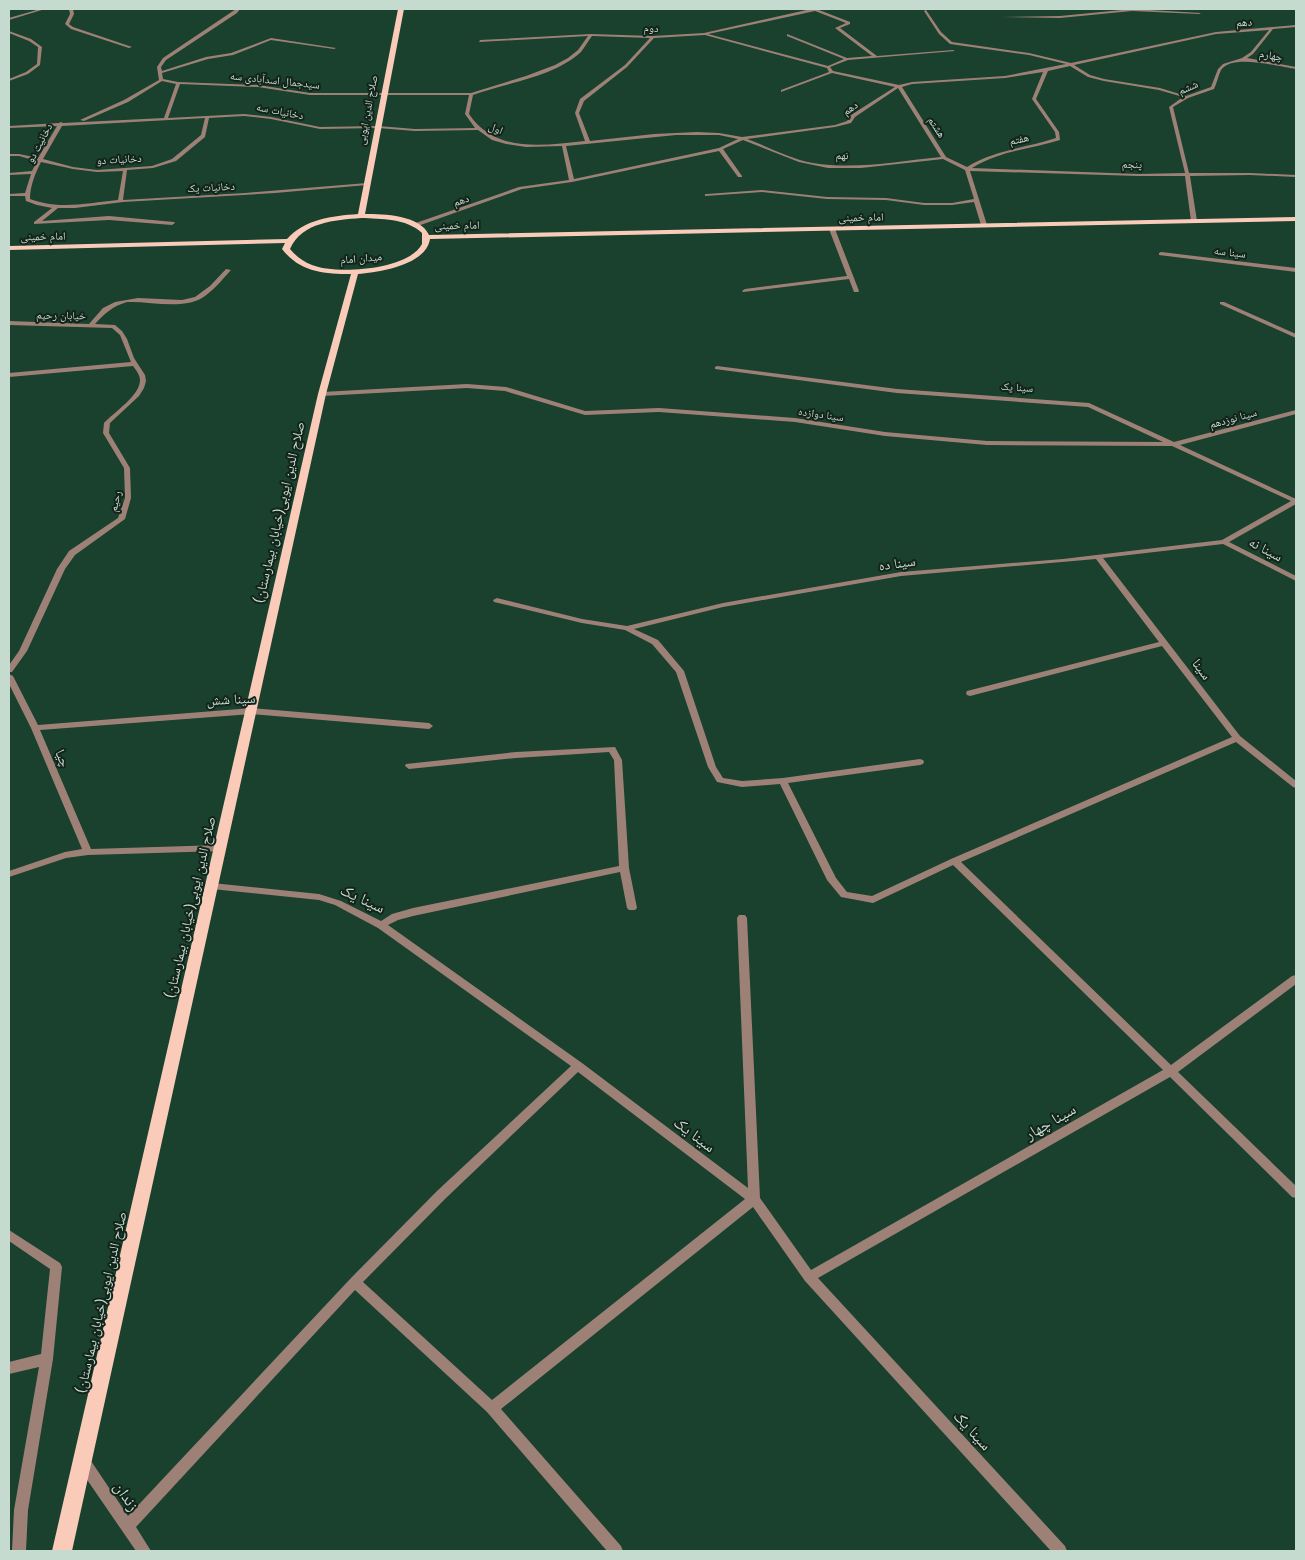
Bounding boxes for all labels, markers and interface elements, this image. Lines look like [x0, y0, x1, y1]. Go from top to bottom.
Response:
street label: دهم [1236, 15, 1253, 31]
street label: دوم [643, 22, 659, 35]
street label: چهارم [1258, 47, 1284, 64]
street label: سیدجمال اسدآبادی سه [229, 69, 320, 92]
street label: صلاح الدین ایوبی [354, 74, 381, 146]
street label: ششم [1176, 78, 1200, 98]
street label: دهم [840, 98, 861, 119]
street label: دخانیات سه [255, 101, 305, 123]
street label: هشتم [924, 114, 948, 141]
street label: اول [487, 120, 505, 137]
street label: دخانیت دو [24, 121, 55, 165]
street label: هفتم [1008, 131, 1031, 149]
street label: نهم [835, 149, 849, 163]
street label: دخانیات دو [96, 152, 142, 167]
street label: پنجم [1122, 158, 1142, 172]
street label: دخانیات یک [187, 180, 236, 195]
street label: دهم [452, 192, 472, 210]
street label: امام خمینی [838, 211, 884, 224]
street label: امام خمینی [434, 219, 480, 232]
street label: امام خمینی [20, 230, 66, 243]
street label: سینا سه [1213, 244, 1247, 261]
street label: میدان امام [340, 250, 383, 267]
street label: خیابان رحیم [36, 309, 86, 323]
street label: سینا یک [1000, 380, 1034, 395]
street label: سینا دوازده [797, 405, 844, 424]
street label: سینا نوزدهم [1208, 406, 1258, 432]
street label: صلاح الدین ایوبی(خیابان بیمارستان) [250, 420, 310, 605]
street label: رحیم [107, 489, 125, 513]
street label: سینا نه [1246, 534, 1286, 565]
street label: سینا ده [878, 552, 917, 574]
street label: سینا [1188, 655, 1215, 683]
street label: سینا شش [206, 690, 256, 709]
street label: چیا [51, 747, 74, 770]
street label: صلاح الدین ایوبی(خیابان بیمارستان) [161, 815, 221, 1000]
street label: سینا یک [337, 880, 388, 917]
street label: سینا چهار [1020, 1099, 1079, 1144]
street label: سینا یک [670, 1113, 719, 1156]
street label: صلاح الدین ایوبی(خیابان بیمارستان) [72, 1210, 132, 1395]
street label: سینا یک [950, 1407, 996, 1454]
street label: زندان [109, 1478, 143, 1515]

